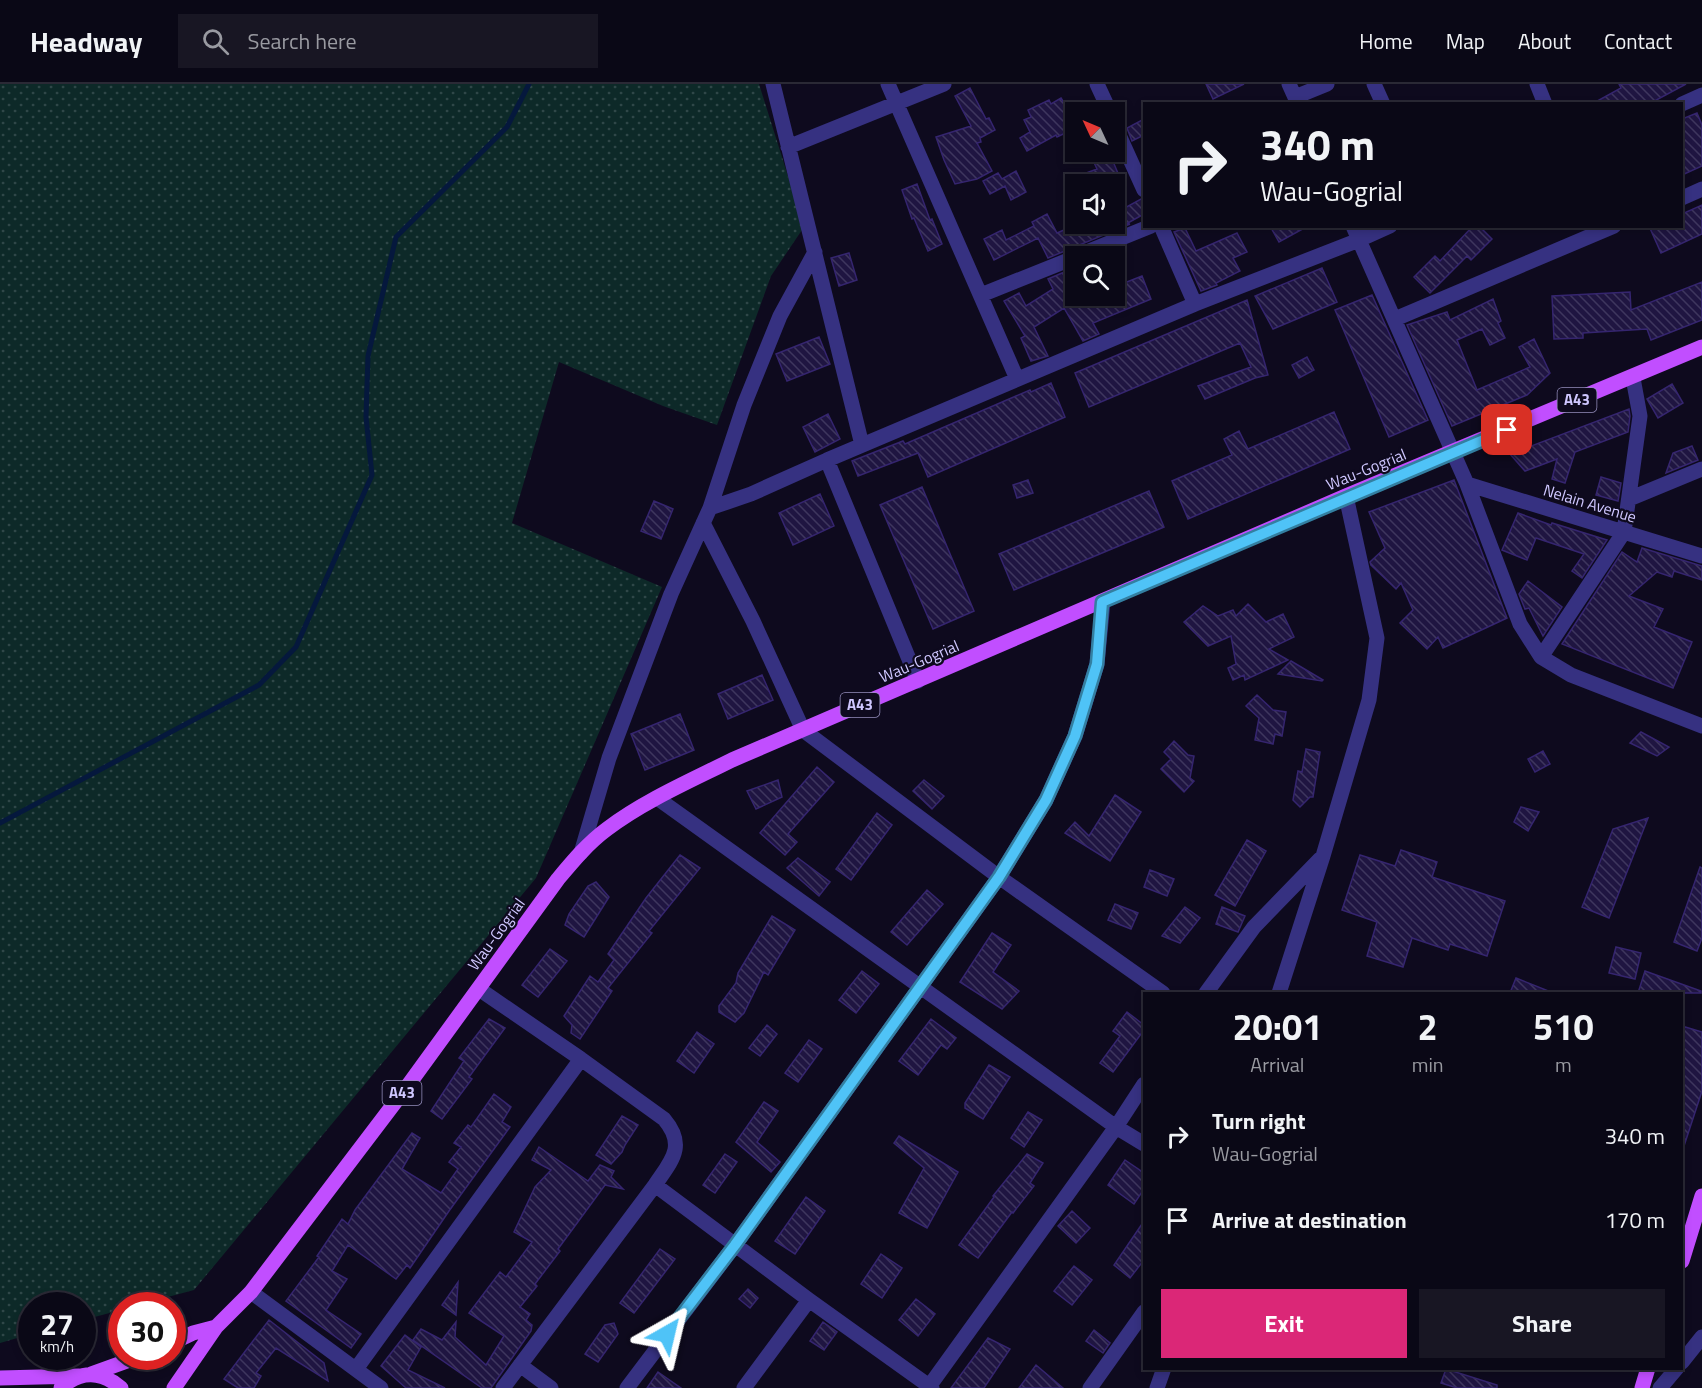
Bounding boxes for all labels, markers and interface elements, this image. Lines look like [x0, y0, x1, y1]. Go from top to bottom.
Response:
search box [178, 14, 598, 68]
text: Headway [30, 20, 142, 63]
text: Search here [247, 24, 357, 58]
icon: search [199, 25, 232, 58]
text: Home [1359, 25, 1413, 57]
text: Map [1446, 25, 1485, 57]
text: About [1518, 25, 1571, 57]
text: Contact [1604, 25, 1672, 57]
north arrow [1065, 102, 1125, 162]
map controls [1065, 102, 1125, 306]
text: 340 m [1260, 112, 1375, 176]
icon: right [1161, 126, 1239, 204]
text: Wau-Gogrial [1260, 170, 1403, 211]
button: sound [1065, 174, 1125, 234]
button: search [1065, 246, 1125, 306]
road number: A43 [1558, 388, 1596, 412]
pin [1481, 404, 1532, 455]
icon: arrive [1490, 413, 1523, 446]
street label: Wau-Gogrial [1322, 442, 1410, 496]
street label: Nelain Avenue [1540, 477, 1640, 529]
street label: Wau-Gogrial [875, 633, 963, 689]
road number: A43 [840, 693, 880, 717]
street label: Wau-Gogrial [461, 893, 531, 975]
text: 20:01 [1232, 999, 1322, 1054]
text: 2 [1418, 999, 1438, 1054]
text: 510 [1533, 999, 1594, 1054]
text: Arrival [1250, 1049, 1305, 1080]
text: min [1412, 1049, 1444, 1080]
text: m [1555, 1049, 1572, 1080]
road number: A43 [382, 1081, 422, 1105]
text: Turn right [1212, 1104, 1306, 1138]
text: 340 m [1605, 1119, 1665, 1153]
icon: right [1161, 1120, 1194, 1153]
text: Wau-Gogrial [1212, 1138, 1318, 1169]
text: Arrive at destination [1212, 1203, 1407, 1237]
text: 170 m [1605, 1203, 1665, 1237]
icon: arrive [1161, 1204, 1194, 1237]
button: Exit [1161, 1289, 1407, 1358]
button: Share [1419, 1289, 1665, 1358]
speed limit sign: 30 [108, 1292, 186, 1370]
text: 27 [40, 1301, 74, 1347]
position arrow [635, 1302, 699, 1366]
text: km/h [40, 1335, 74, 1358]

